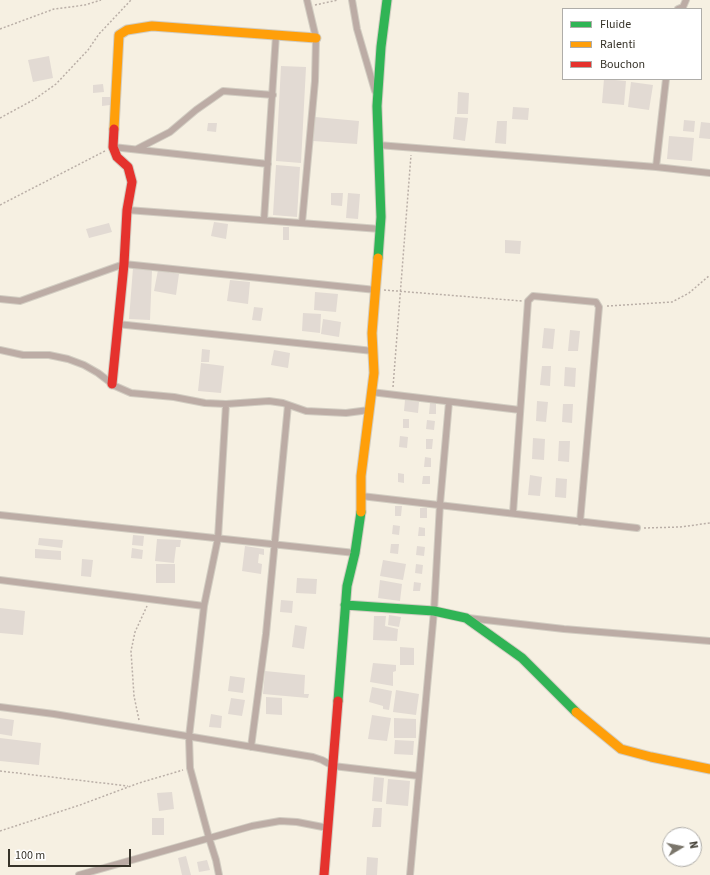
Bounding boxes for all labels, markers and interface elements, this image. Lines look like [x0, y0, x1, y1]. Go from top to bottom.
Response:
legend [562, 8, 702, 80]
text: Fluide [600, 16, 631, 33]
text: Ralenti [600, 36, 635, 53]
text: Bouchon [600, 56, 645, 73]
north arrow [662, 827, 702, 867]
text: N [685, 840, 701, 850]
scale bar [10, 841, 133, 867]
text: 100 m [15, 847, 45, 864]

